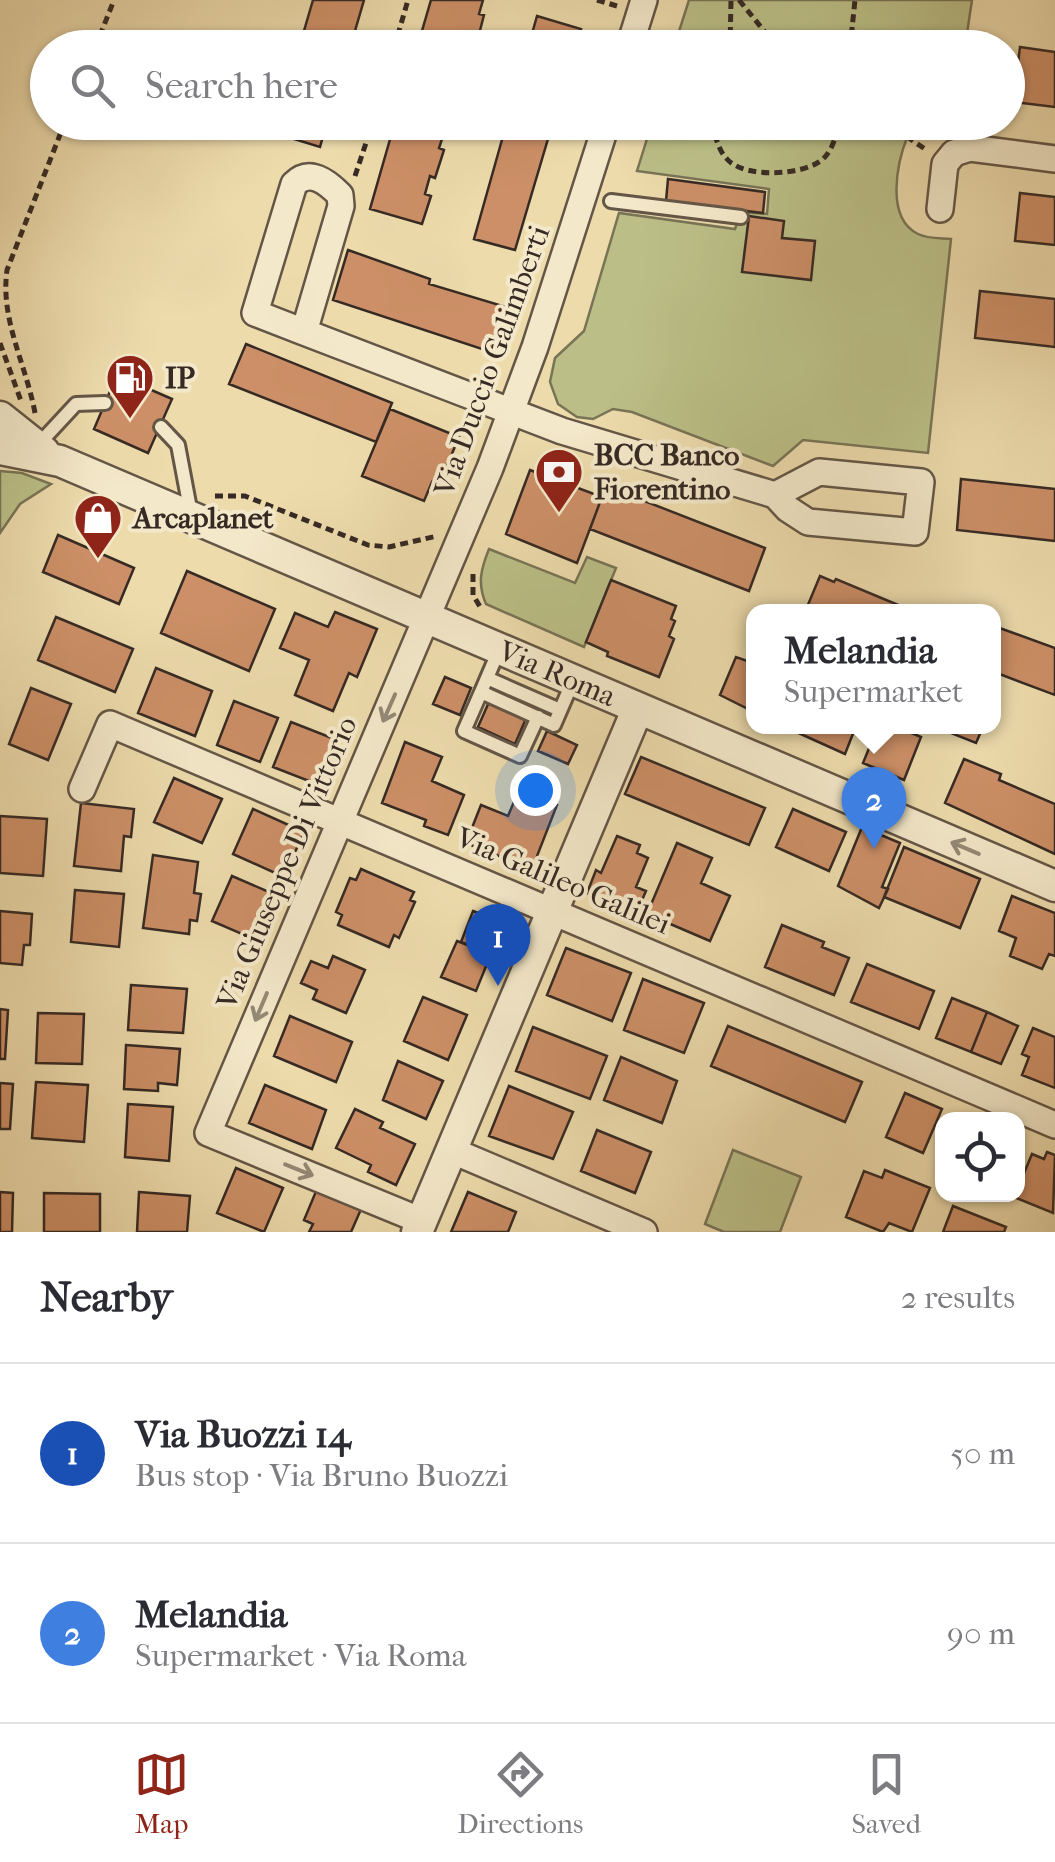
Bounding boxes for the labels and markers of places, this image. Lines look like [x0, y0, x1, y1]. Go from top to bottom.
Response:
fuel station icon: IP [104, 352, 156, 420]
place label: IP [165, 361, 195, 396]
place label: BCC Banco Fiorentino [594, 438, 739, 507]
bank icon: BCC Banco Fiorentino [533, 446, 585, 514]
shop icon: Arcaplanet [72, 492, 124, 560]
place label: Arcaplanet [131, 501, 273, 536]
pin: 2 [842, 766, 906, 849]
pin: 1 [466, 904, 530, 986]

